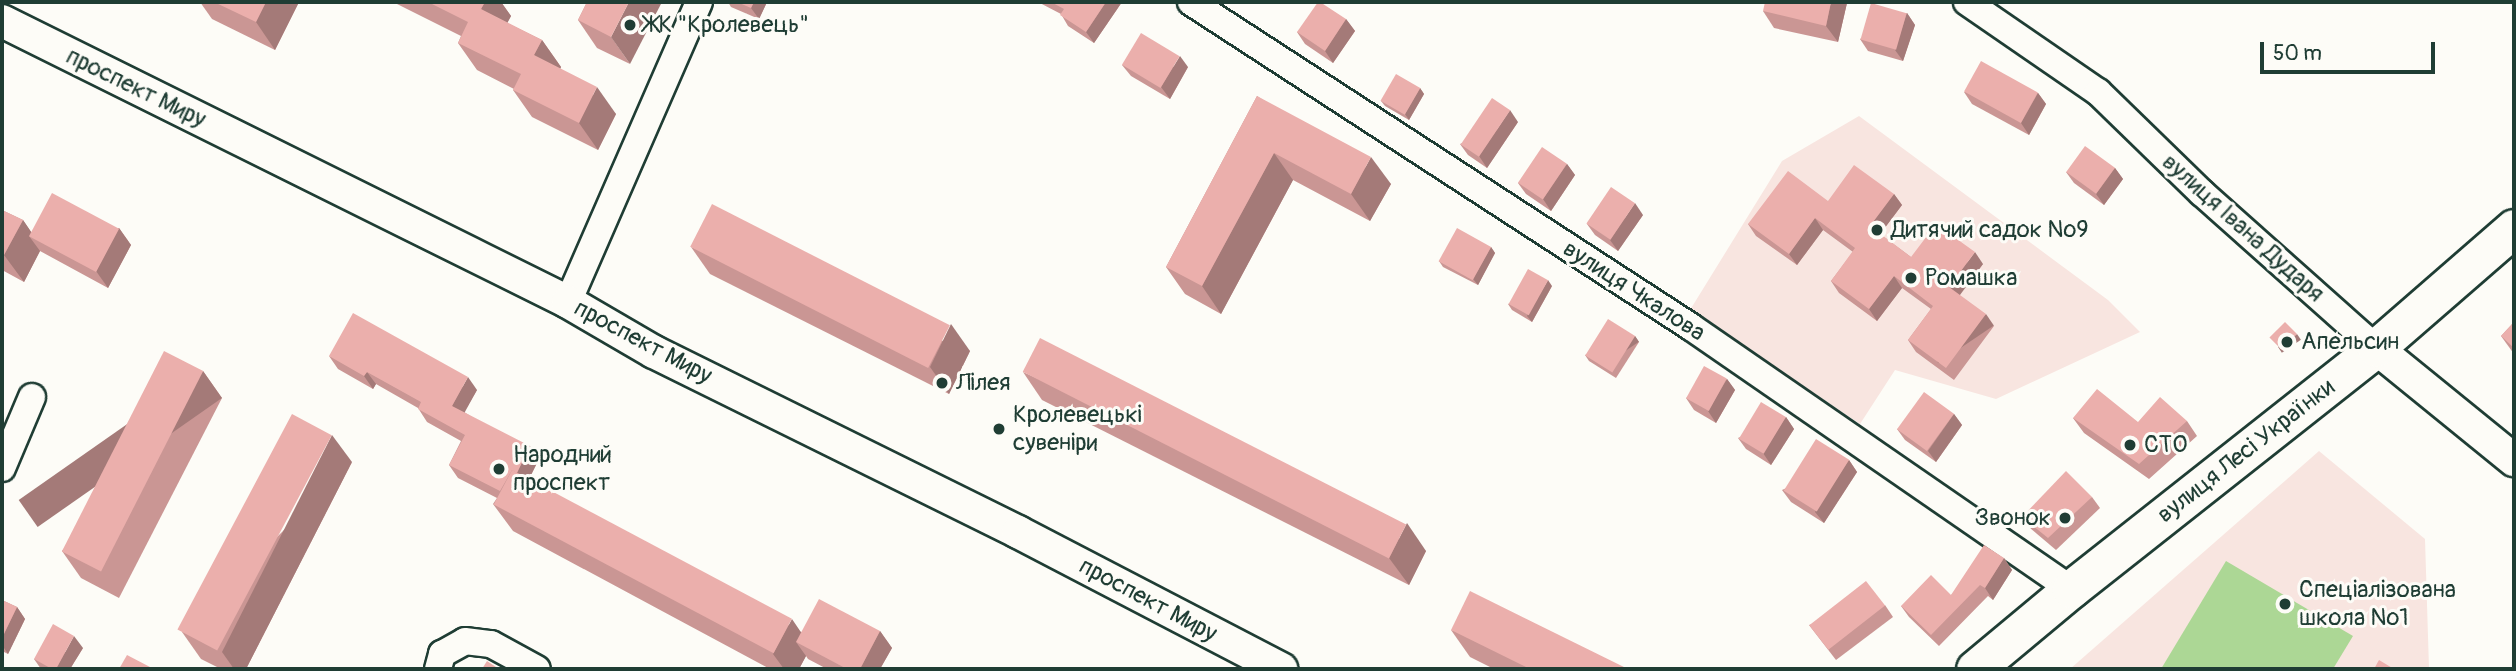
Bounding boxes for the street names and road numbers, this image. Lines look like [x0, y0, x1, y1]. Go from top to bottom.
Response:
street label: проспект Миру [61, 42, 211, 134]
street label: вулиця Івана Дударя [2156, 148, 2330, 308]
street label: вулиця Чкалова [1558, 234, 1710, 348]
street label: проспект Миру [569, 294, 717, 390]
street label: вулиця Лесі Українки [2152, 373, 2340, 529]
street label: проспект Миру [1074, 552, 1222, 648]

